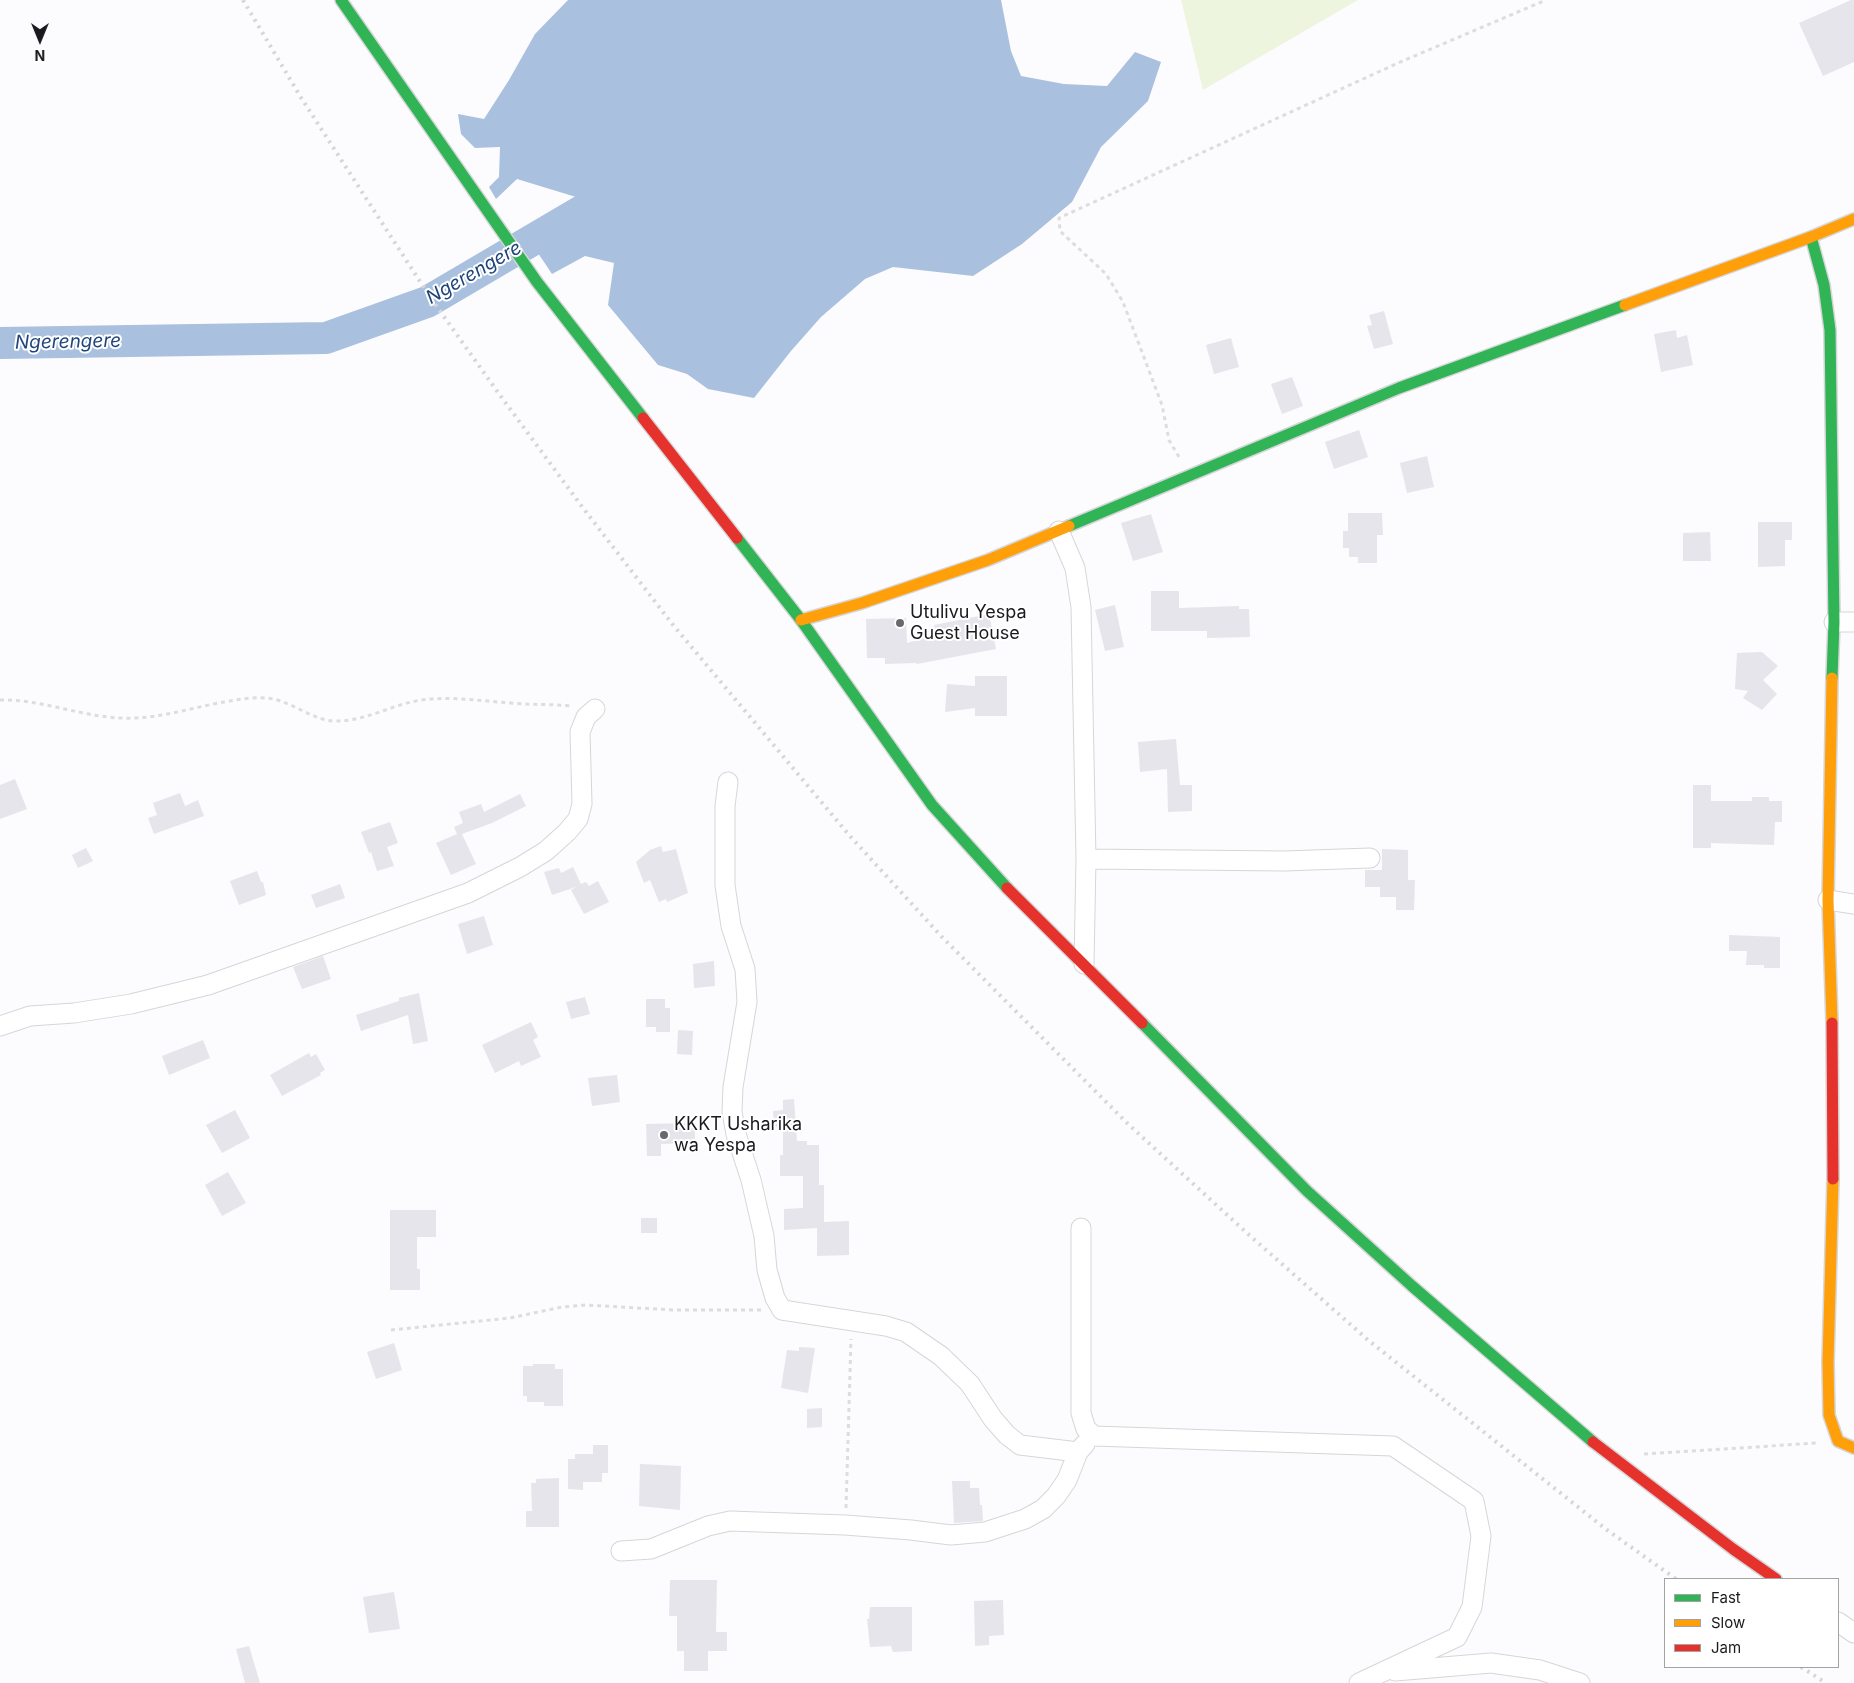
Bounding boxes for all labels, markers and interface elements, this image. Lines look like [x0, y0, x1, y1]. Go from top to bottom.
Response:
north arrow [15, 15, 65, 65]
text: N [35, 47, 45, 64]
water label: Ngerengere [422, 237, 526, 309]
water label: Ngerengere [15, 330, 121, 354]
place label: Utulivu Yespa Guest House [910, 602, 1027, 644]
marker: Utulivu Yespa Guest House [894, 617, 906, 629]
place label: KKKT Usharika wa Yespa [674, 1114, 802, 1156]
marker: KKKT Usharika wa Yespa [658, 1129, 670, 1141]
legend [1664, 1578, 1839, 1668]
text: Fast [1711, 1588, 1741, 1607]
text: Slow [1711, 1613, 1745, 1632]
text: Jam [1711, 1638, 1741, 1657]

